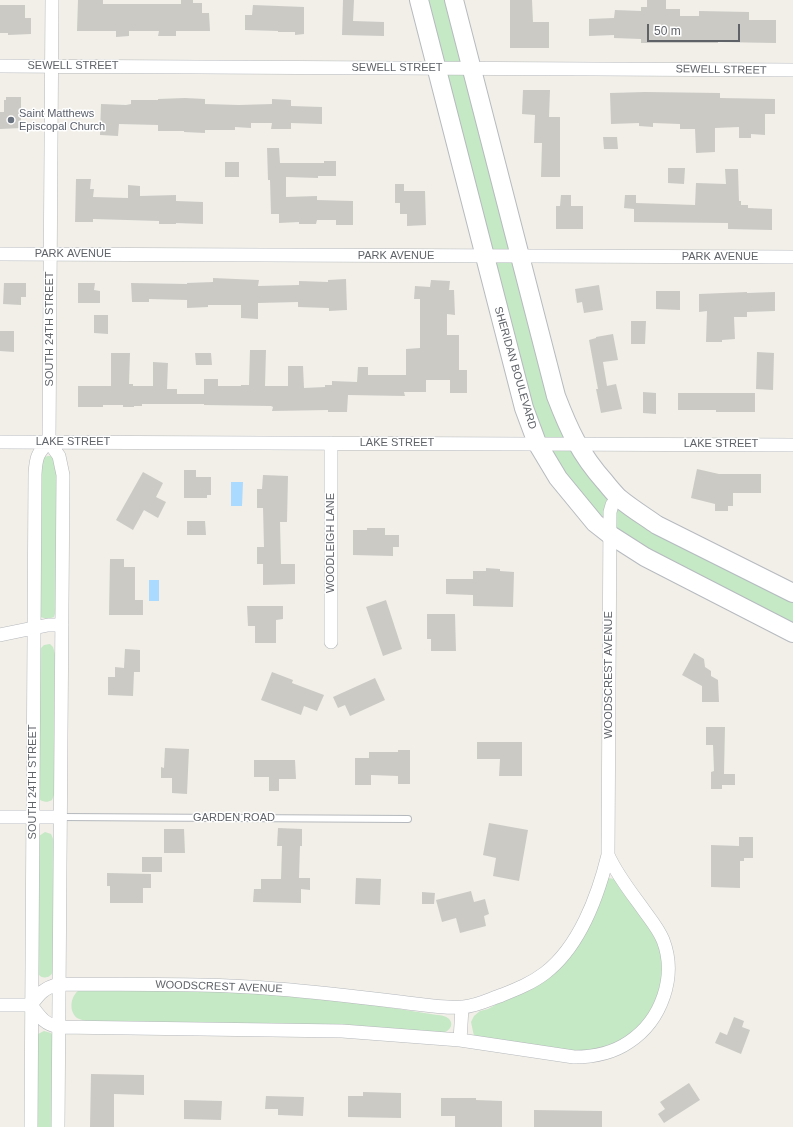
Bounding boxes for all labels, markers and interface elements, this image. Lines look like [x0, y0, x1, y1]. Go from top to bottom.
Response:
scale bar [649, 16, 742, 42]
text: 50 m [654, 24, 681, 38]
street label: SEWELL STREET [27, 59, 119, 73]
street label: SEWELL STREET [351, 61, 443, 75]
street label: SEWELL STREET [675, 63, 767, 77]
place label: Saint Matthews Episcopal Church [19, 107, 105, 133]
marker: Saint Matthews Episcopal Church [6, 115, 16, 125]
street label: PARK AVENUE [35, 247, 111, 261]
street label: PARK AVENUE [358, 249, 434, 263]
street label: PARK AVENUE [682, 250, 758, 264]
street label: SOUTH 24TH STREET [43, 272, 57, 386]
street label: SHERIDAN BOULEVARD [491, 305, 539, 431]
street label: LAKE STREET [36, 435, 110, 449]
street label: LAKE STREET [360, 436, 434, 450]
street label: LAKE STREET [684, 437, 758, 451]
street label: WOODLEIGH LANE [324, 493, 338, 593]
street label: WOODSCREST AVENUE [602, 611, 616, 739]
street label: SOUTH 24TH STREET [26, 725, 40, 839]
street label: GARDEN ROAD [193, 811, 275, 825]
street label: WOODSCREST AVENUE [155, 978, 283, 996]

